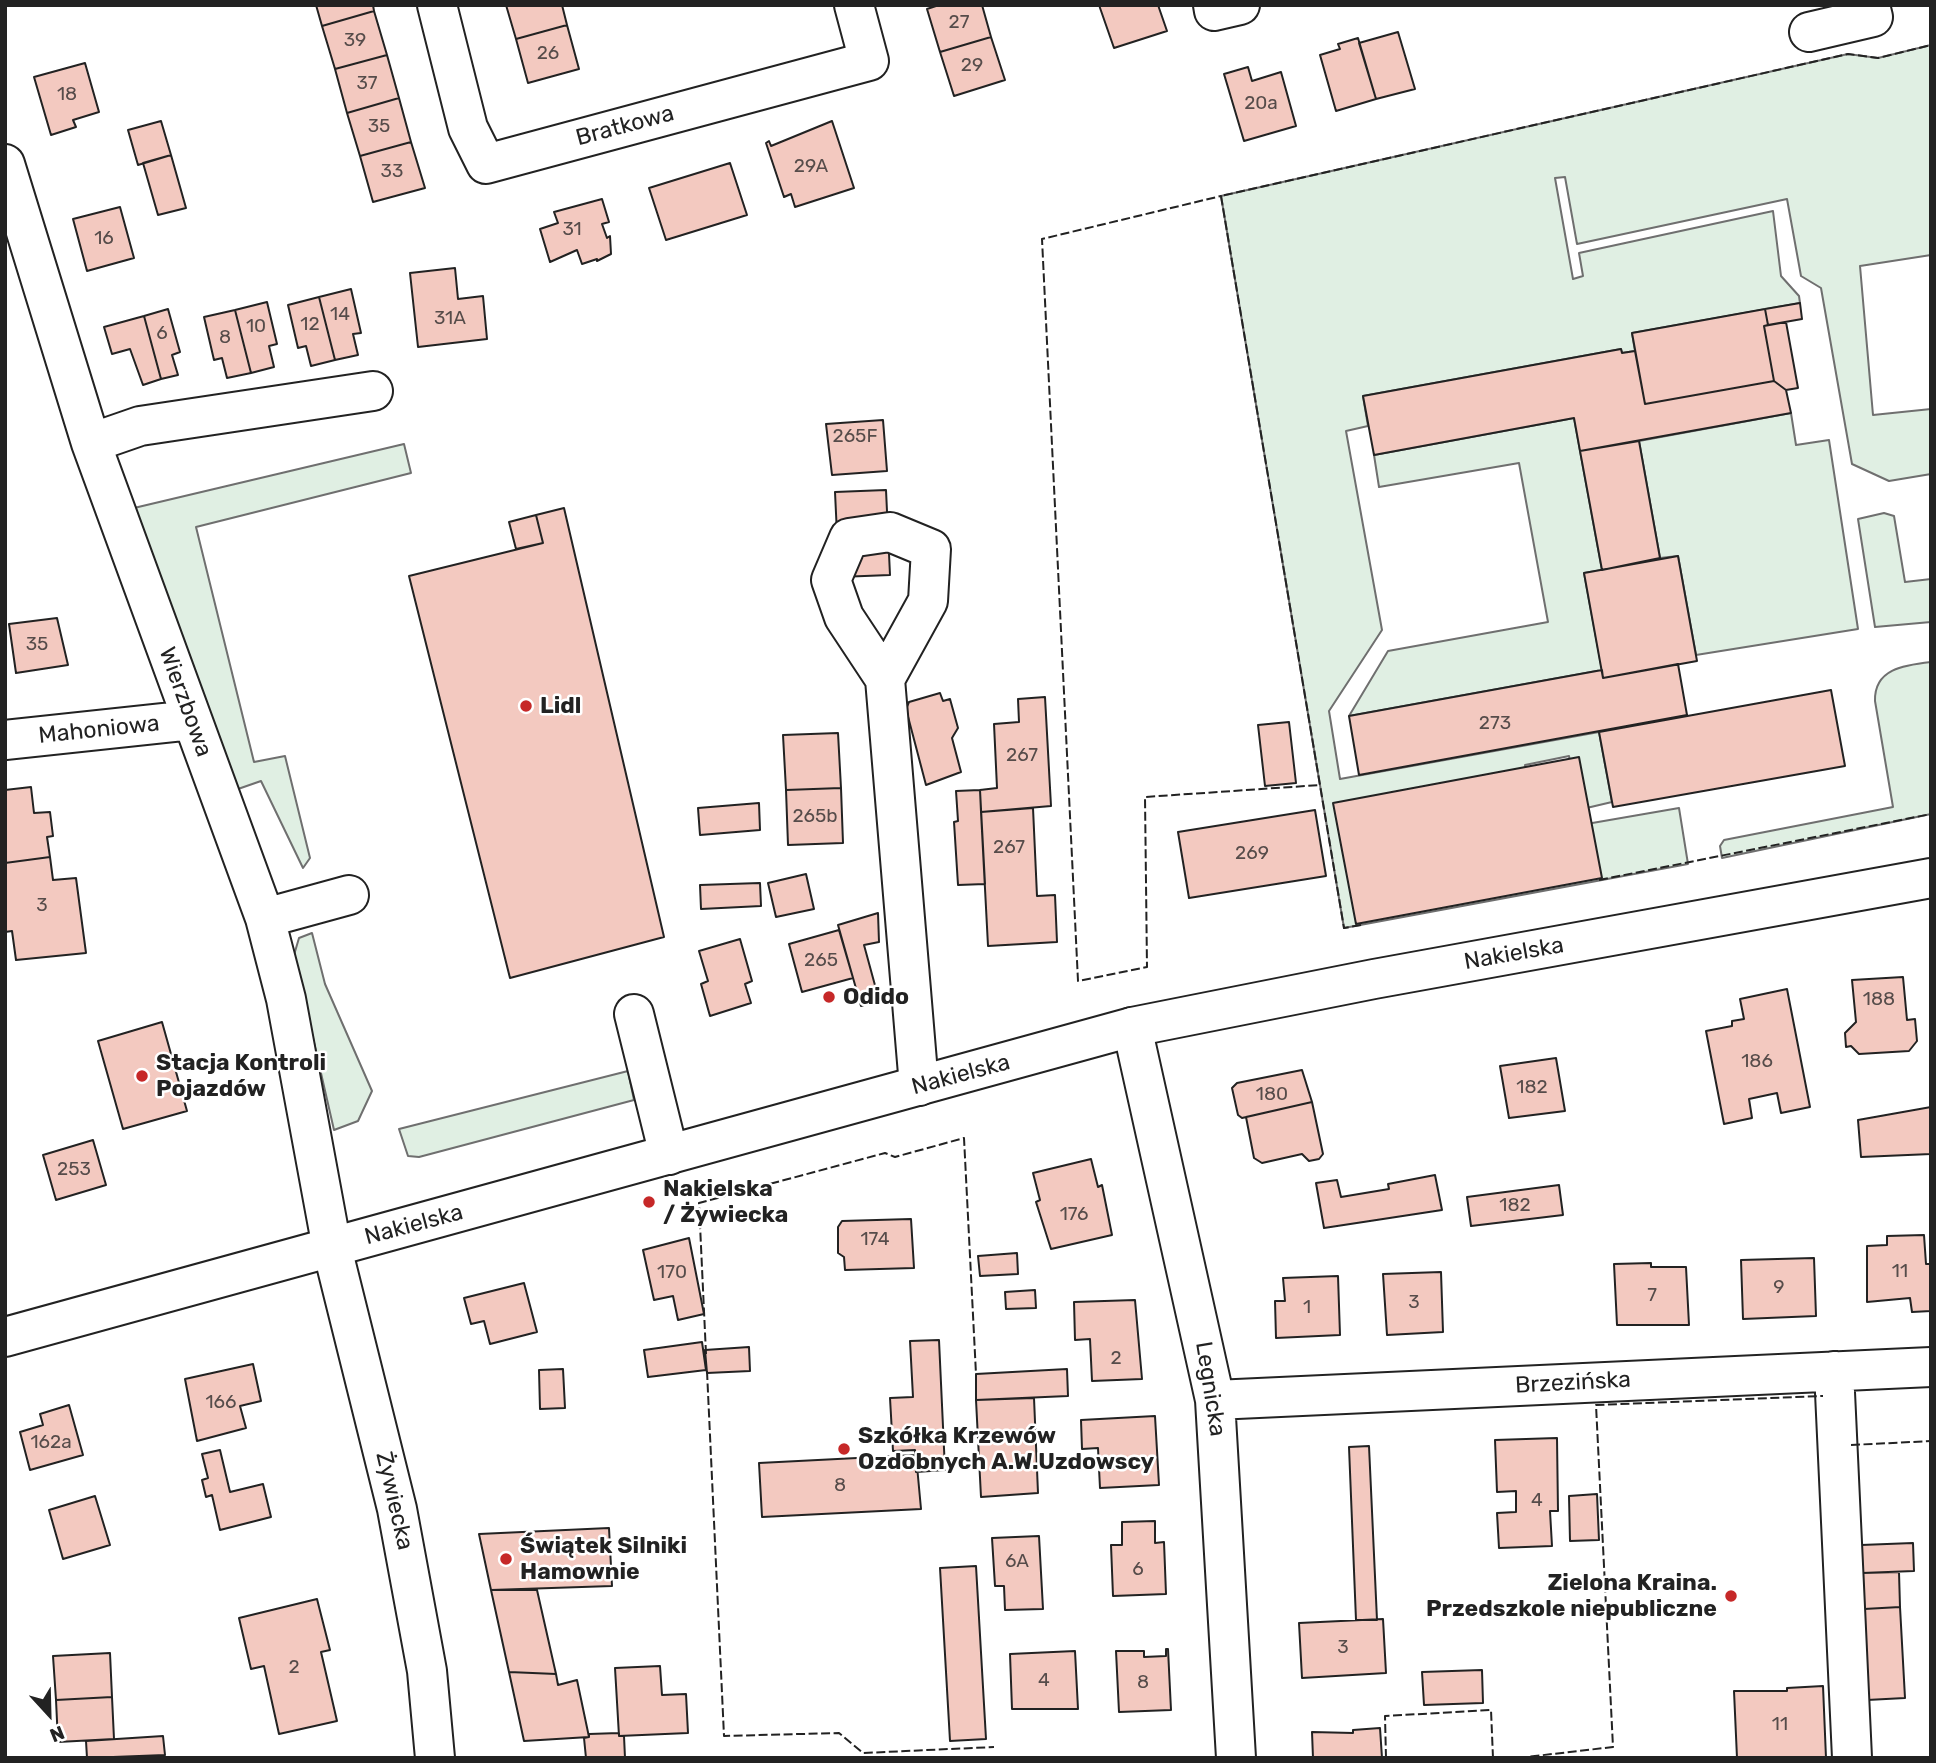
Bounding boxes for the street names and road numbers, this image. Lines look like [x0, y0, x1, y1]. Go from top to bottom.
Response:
street label: Bratkowa [573, 100, 677, 152]
street label: Wierzbowa [152, 643, 218, 761]
street label: Mahoniowa [37, 710, 161, 750]
street label: Nakielska [1462, 932, 1566, 976]
street label: Nakielska [909, 1049, 1013, 1101]
street label: Nakielska [362, 1199, 466, 1251]
street label: Legnicka [1189, 1340, 1231, 1438]
street label: Brzezińska [1514, 1366, 1632, 1400]
street label: Żywiecka [369, 1449, 419, 1553]

